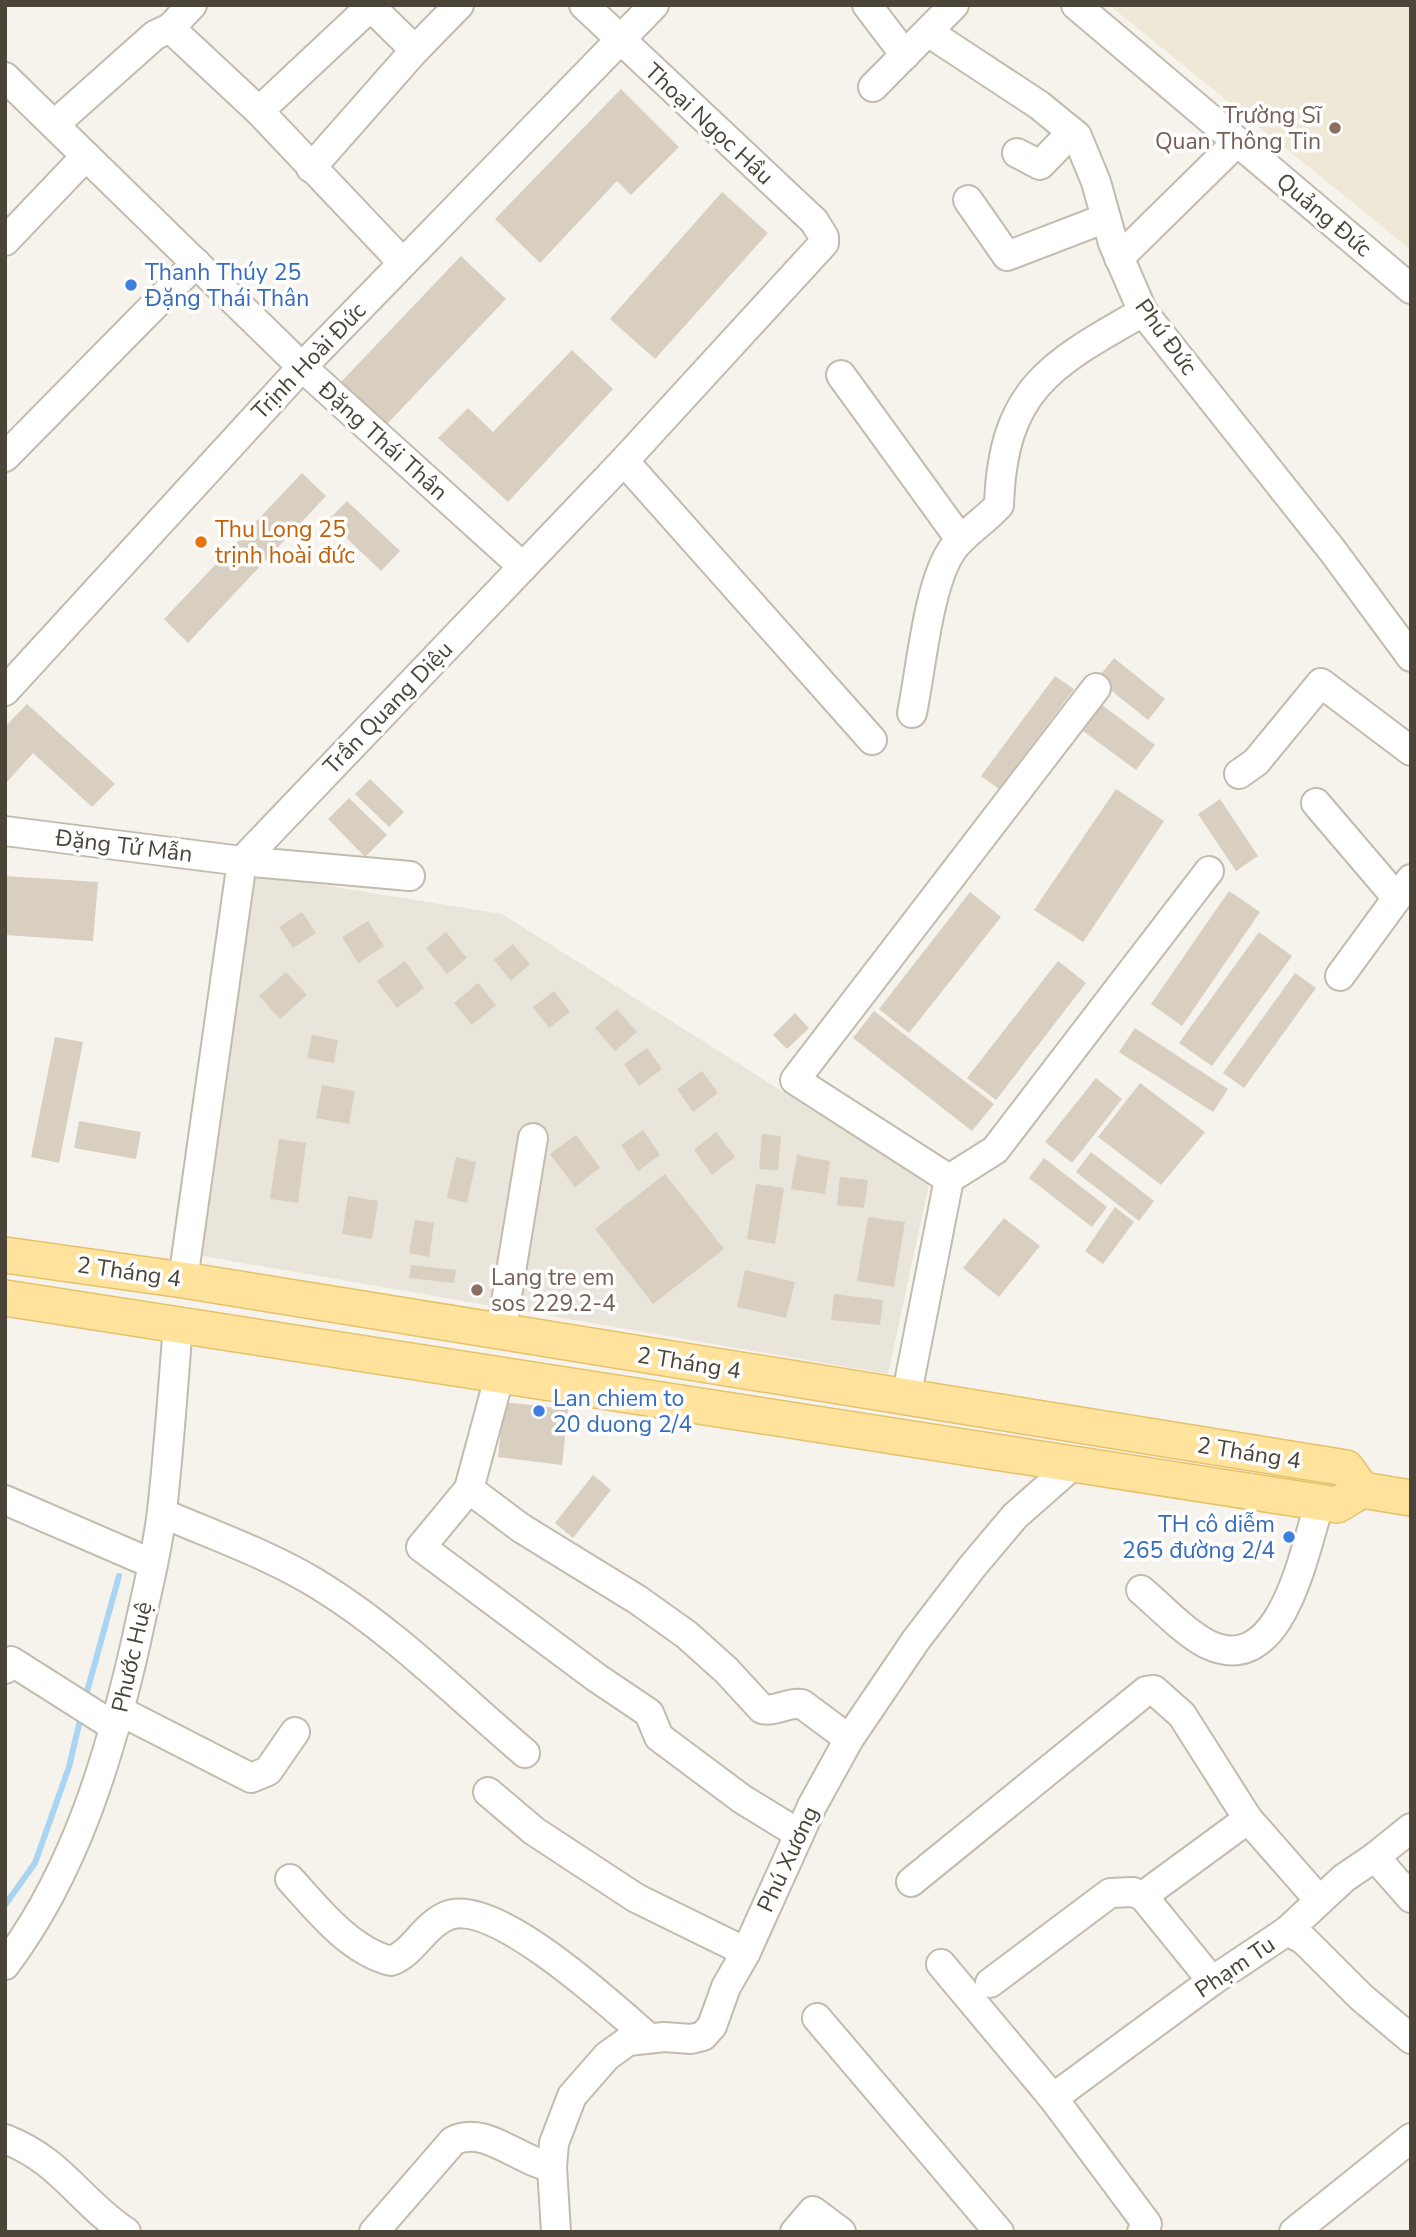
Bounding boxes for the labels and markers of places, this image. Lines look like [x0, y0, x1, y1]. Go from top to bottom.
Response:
place label: Trường Sĩ Quan Thông Tin [1155, 100, 1323, 157]
marker: Trường Sĩ Quan Thông Tin [1327, 120, 1343, 136]
place label: Thanh Thúy 25 Đặng Thái Thân [144, 257, 309, 314]
marker: Thanh Thúy 25 Đặng Thái Thân [123, 277, 139, 293]
place label: Thu Long 25 trịnh hoài đức [215, 514, 355, 571]
marker: Thu Long 25 trịnh hoài đức [193, 534, 209, 550]
place label: Lang tre em sos 229.2-4 [491, 1262, 616, 1319]
marker: Lang tre em sos 229.2-4 [469, 1282, 485, 1298]
place label: Lan chiem to 20 duong 2/4 [553, 1383, 692, 1440]
marker: Lan chiem to 20 duong 2/4 [531, 1403, 547, 1419]
place label: TH cô diễm 265 đường 2/4 [1122, 1509, 1275, 1566]
marker: TH cô diễm 265 đường 2/4 [1281, 1529, 1297, 1545]

